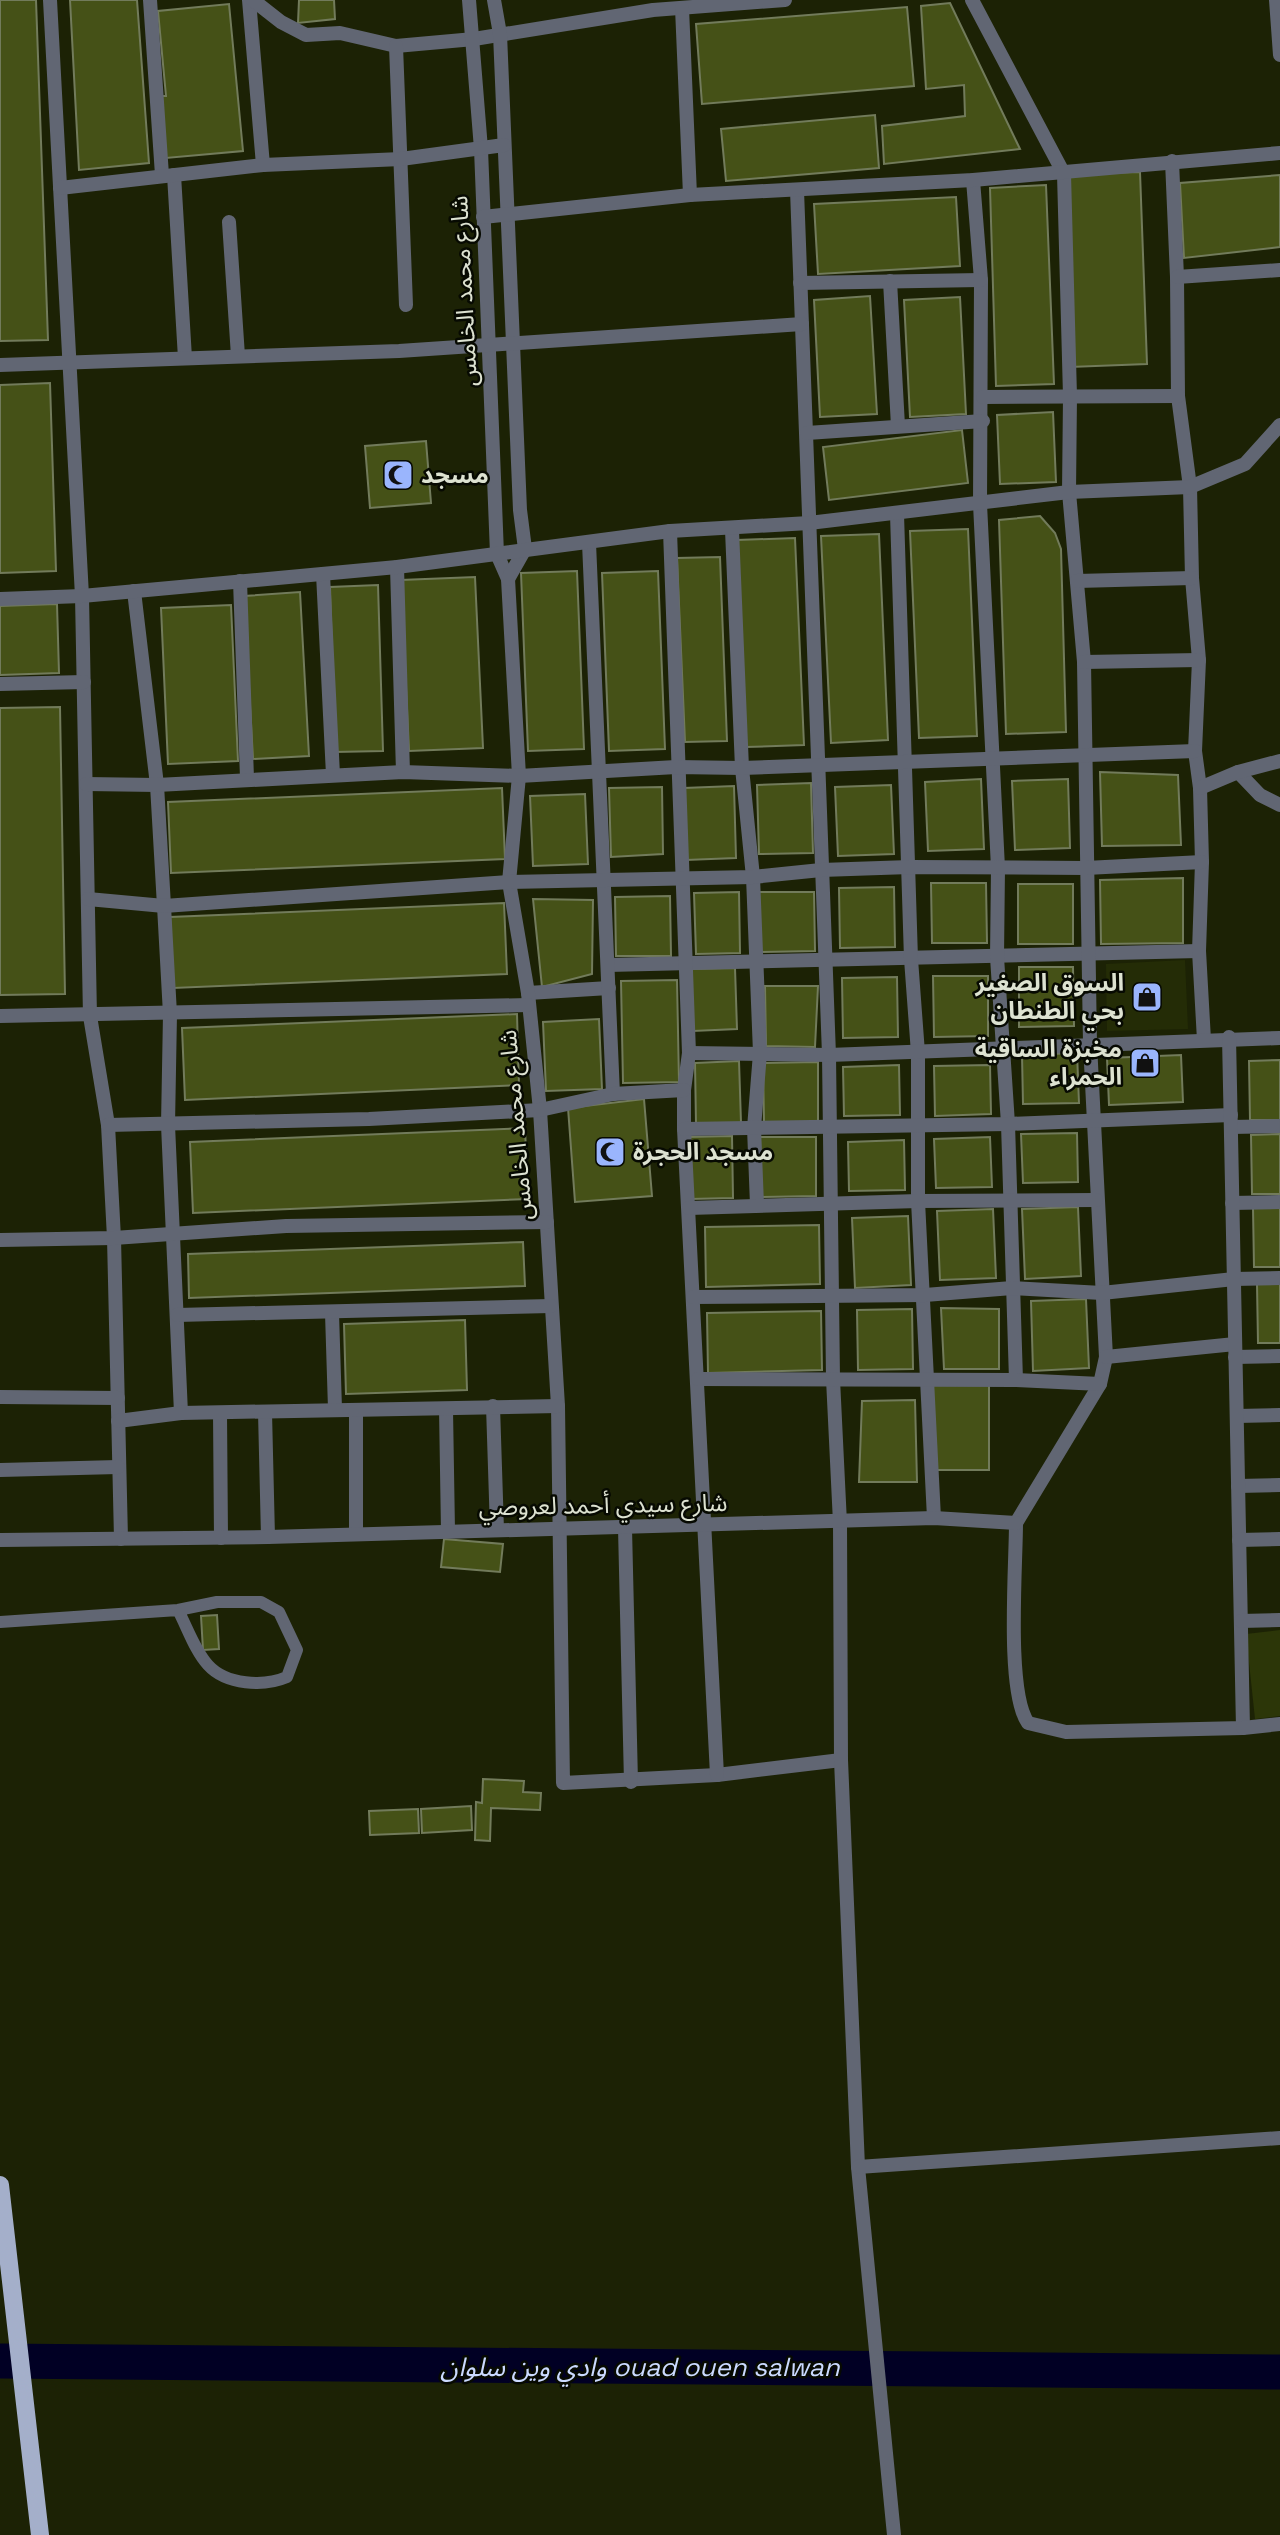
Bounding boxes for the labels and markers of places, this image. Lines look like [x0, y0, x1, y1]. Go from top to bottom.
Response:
mosque icon: مسجد [381, 458, 415, 492]
place label: مسجد [421, 459, 489, 490]
place label: السوق الصغير بحي الطنطان [975, 967, 1124, 1031]
shop icon: السوق الصغير بحي الطنطان [1130, 980, 1164, 1014]
place label: مخبزة الساقية الحمراء [975, 1033, 1122, 1092]
shop icon: مخبزة الساقية الحمراء [1128, 1046, 1162, 1080]
mosque icon: مسجد الحجرة [593, 1135, 627, 1169]
place label: مسجد الحجرة [633, 1136, 773, 1167]

